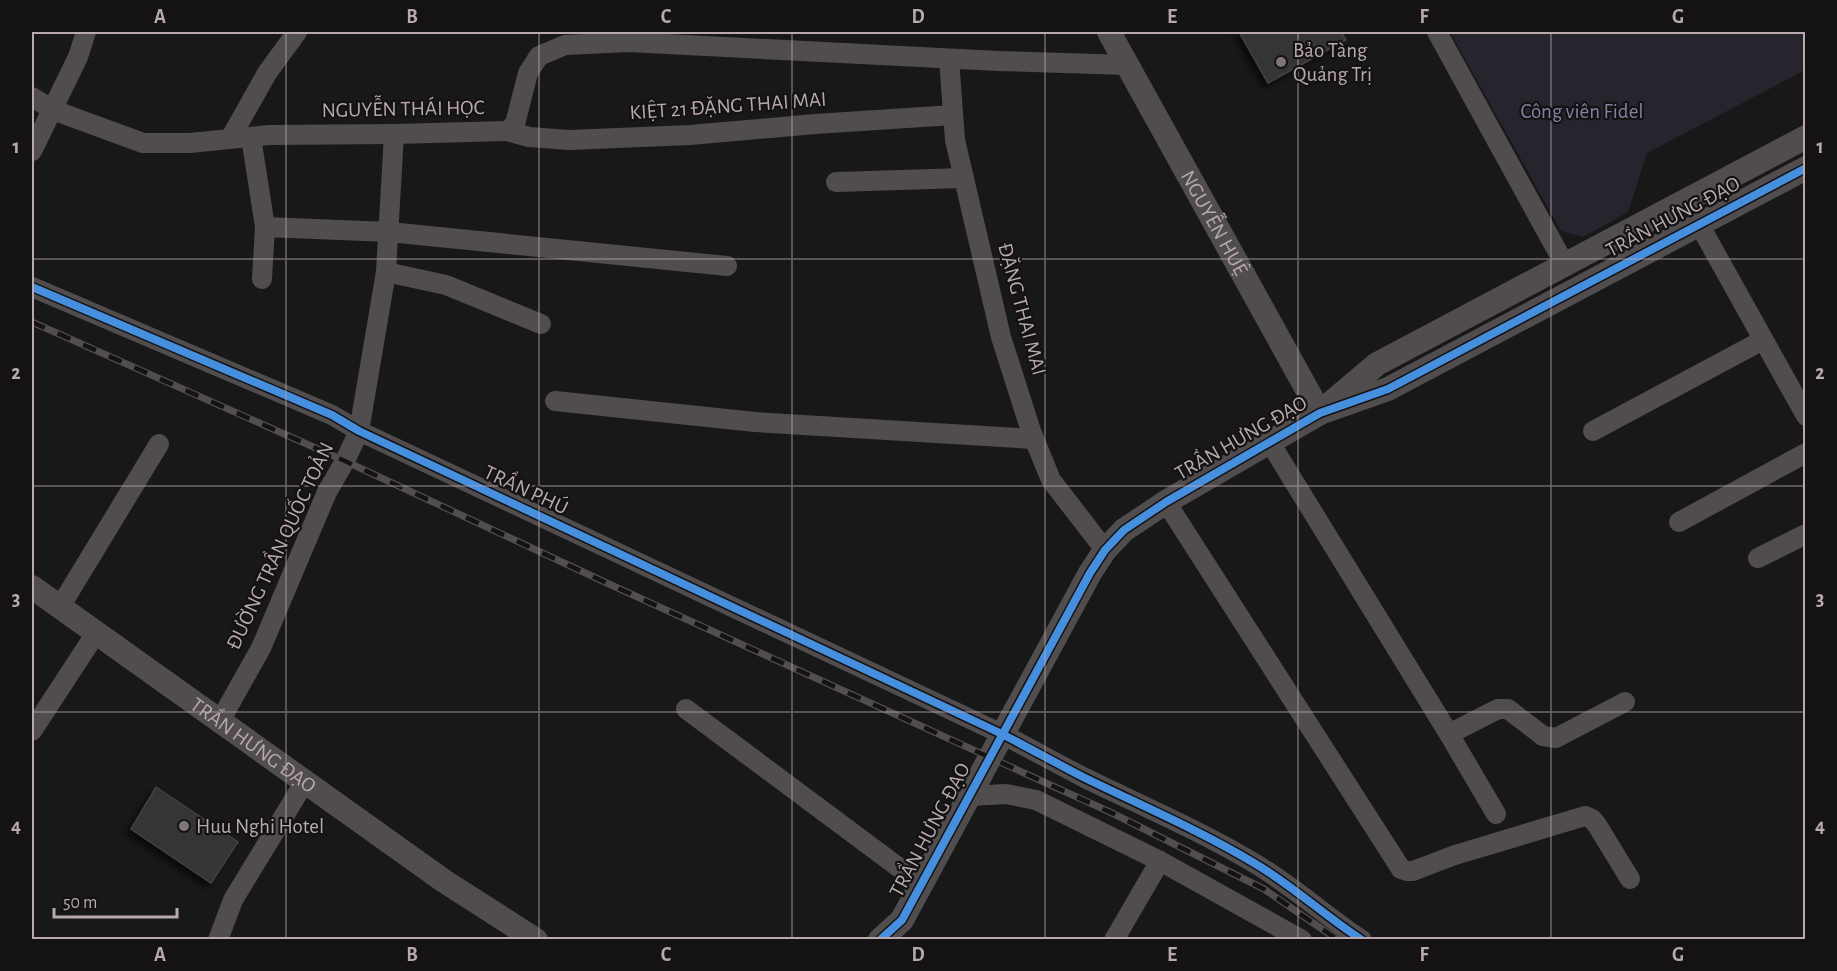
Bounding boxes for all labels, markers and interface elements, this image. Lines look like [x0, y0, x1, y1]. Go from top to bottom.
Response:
text: A [154, 7, 166, 27]
text: B [406, 7, 418, 27]
text: C [661, 7, 672, 27]
text: D [911, 7, 925, 27]
text: E [1167, 7, 1177, 27]
text: F [1419, 7, 1429, 27]
text: G [1672, 7, 1684, 27]
place label: Bảo Tàng Quảng Trị [1293, 40, 1372, 85]
marker: Bảo Tàng Quảng Trị [1274, 55, 1288, 69]
street label: KIỆT 21 ĐẶNG THAI MAI [629, 88, 827, 123]
street label: NGUYỄN THÁI HỌC [321, 92, 485, 121]
park label: Công viên Fidel [1520, 101, 1644, 122]
text: 1 [12, 137, 20, 157]
text: 1 [1816, 137, 1824, 157]
street label: NGUYỄN HUỆ [1177, 167, 1253, 279]
street label: TRẦN HƯNG ĐẠO [1601, 169, 1744, 261]
street label: ĐẶNG THAI MAI [994, 240, 1051, 377]
text: 2 [11, 363, 21, 383]
text: 2 [1815, 363, 1825, 383]
street label: TRẦN HƯNG ĐẠO [1169, 388, 1311, 484]
street label: ĐƯỜNG TRẦN QUỐC TOẢN [219, 437, 337, 653]
street label: TRẦN PHÚ [481, 458, 573, 519]
text: 3 [12, 589, 20, 609]
text: 3 [1816, 589, 1824, 609]
street label: TRẦN HƯNG ĐẠO [187, 693, 320, 797]
street label: TRẦN HƯNG ĐẠO [882, 758, 974, 901]
text: 4 [11, 816, 21, 836]
place label: Huu Nghi Hotel [196, 816, 324, 837]
text: 4 [1815, 816, 1825, 836]
marker: Huu Nghi Hotel [177, 819, 191, 833]
scale bar [54, 881, 177, 919]
text: 50 m [63, 894, 97, 912]
text: A [154, 945, 166, 965]
text: B [406, 945, 418, 965]
text: C [661, 945, 672, 965]
text: D [911, 945, 925, 965]
text: E [1167, 945, 1177, 965]
text: F [1419, 945, 1429, 965]
text: G [1672, 945, 1684, 965]

